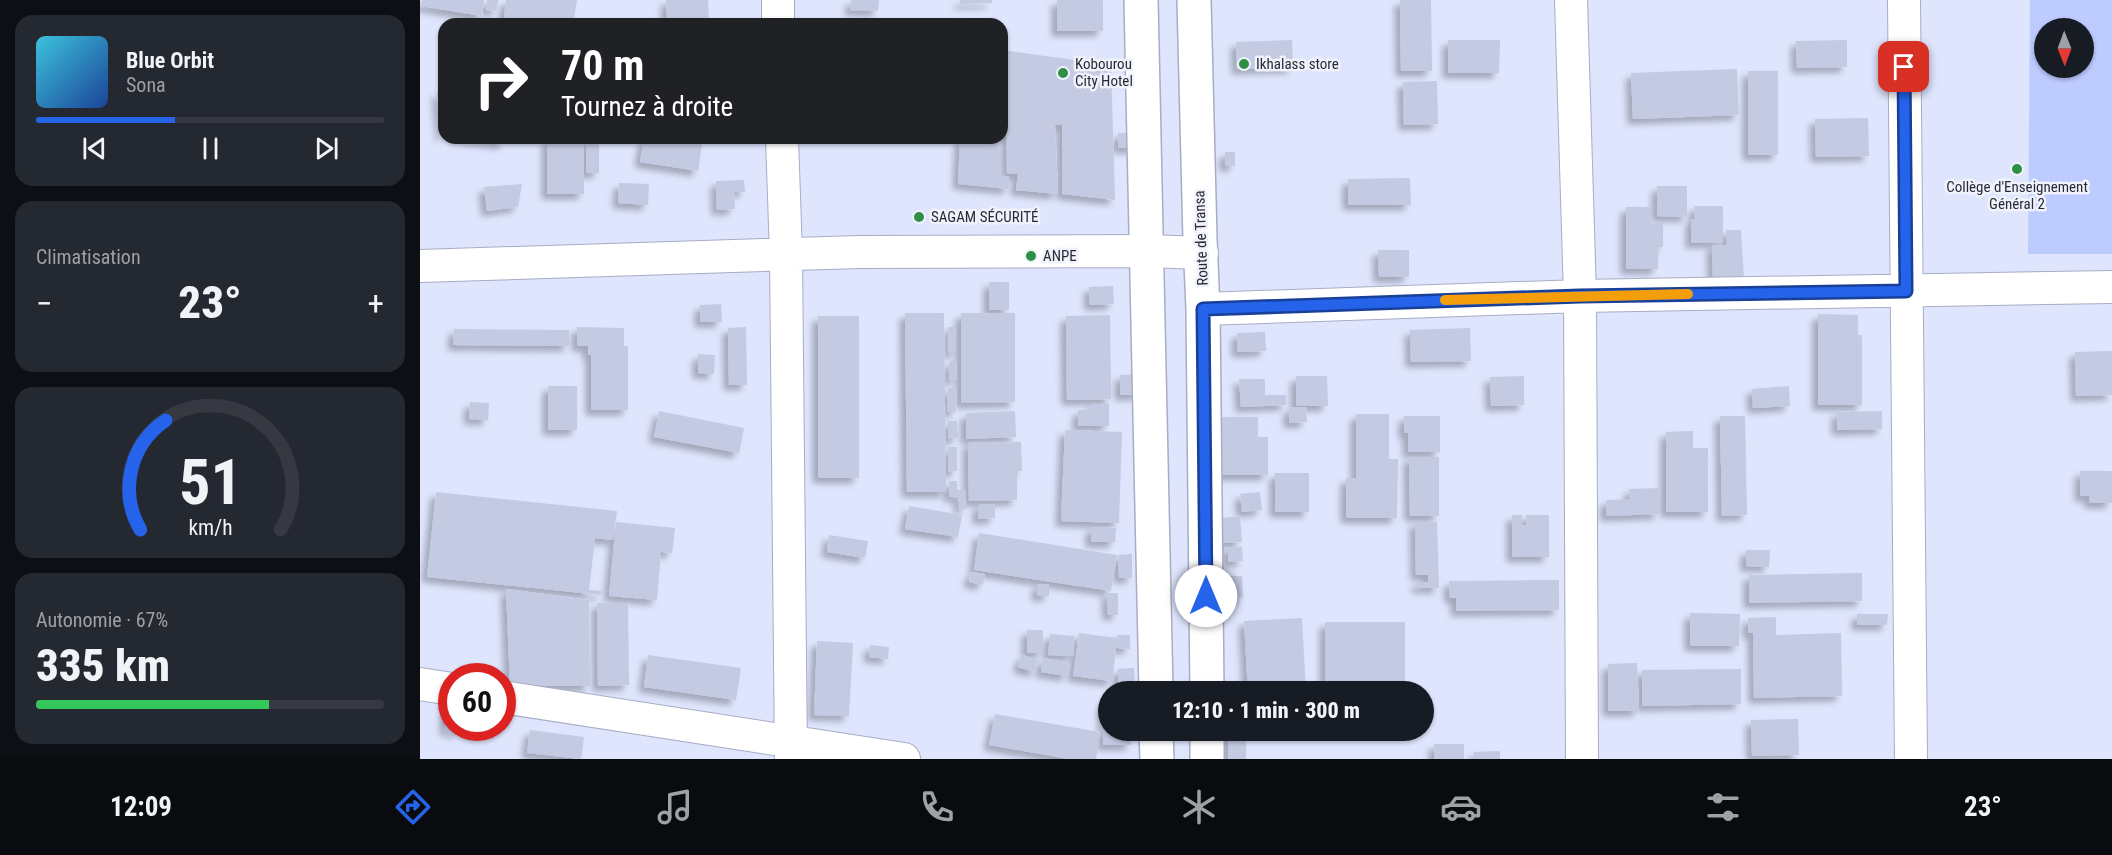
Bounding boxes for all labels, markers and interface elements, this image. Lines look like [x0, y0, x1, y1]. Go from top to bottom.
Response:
north arrow [2034, 18, 2094, 78]
map controls [2034, 18, 2094, 78]
text: 70 m [561, 41, 644, 90]
pin [1878, 41, 1929, 92]
icon: right [462, 42, 540, 120]
text: Blue Orbit [126, 48, 214, 73]
icon: arrive [1887, 50, 1920, 83]
place label: Kobourou City Hotel [1075, 55, 1133, 90]
place label: Ikhalass store [1256, 55, 1339, 73]
marker: Ikhalass store [1237, 57, 1251, 71]
marker: Kobourou City Hotel [1056, 66, 1070, 80]
text: Sona [126, 73, 166, 97]
text: Tournez à droite [561, 91, 733, 123]
icon: previous [78, 132, 111, 165]
icon: pause [194, 132, 227, 165]
icon: next [310, 132, 343, 165]
marker: Collège d'Enseignement Général 2 [2010, 162, 2024, 176]
place label: Collège d'Enseignement Général 2 [1946, 178, 2088, 213]
street label: Route de Transa [1190, 190, 1212, 286]
place label: SAGAM SÉCURITÉ [931, 208, 1039, 226]
marker: SAGAM SÉCURITÉ [912, 210, 926, 224]
text: Climatisation [36, 245, 141, 269]
place label: ANPE [1043, 247, 1077, 265]
marker: ANPE [1024, 249, 1038, 263]
text: 23° [178, 276, 242, 329]
text: − [36, 284, 53, 323]
text: + [368, 284, 384, 323]
text: 51 [178, 446, 242, 519]
text: km/h [188, 515, 232, 540]
position arrow [1174, 564, 1238, 628]
text: Autonomie · 67% [36, 608, 168, 632]
text: 335 km [36, 639, 170, 692]
speed limit sign: 60 [438, 663, 516, 741]
text: 12:10 · 1 min · 300 m [1172, 698, 1360, 723]
icon: directions [392, 786, 434, 828]
icon: music [654, 786, 696, 828]
icon: phone [916, 786, 958, 828]
icon: climate [1178, 786, 1220, 828]
icon: car [1440, 786, 1482, 828]
icon: filters [1702, 786, 1744, 828]
text: 12:09 [110, 791, 172, 823]
text: 23° [1964, 791, 2002, 823]

